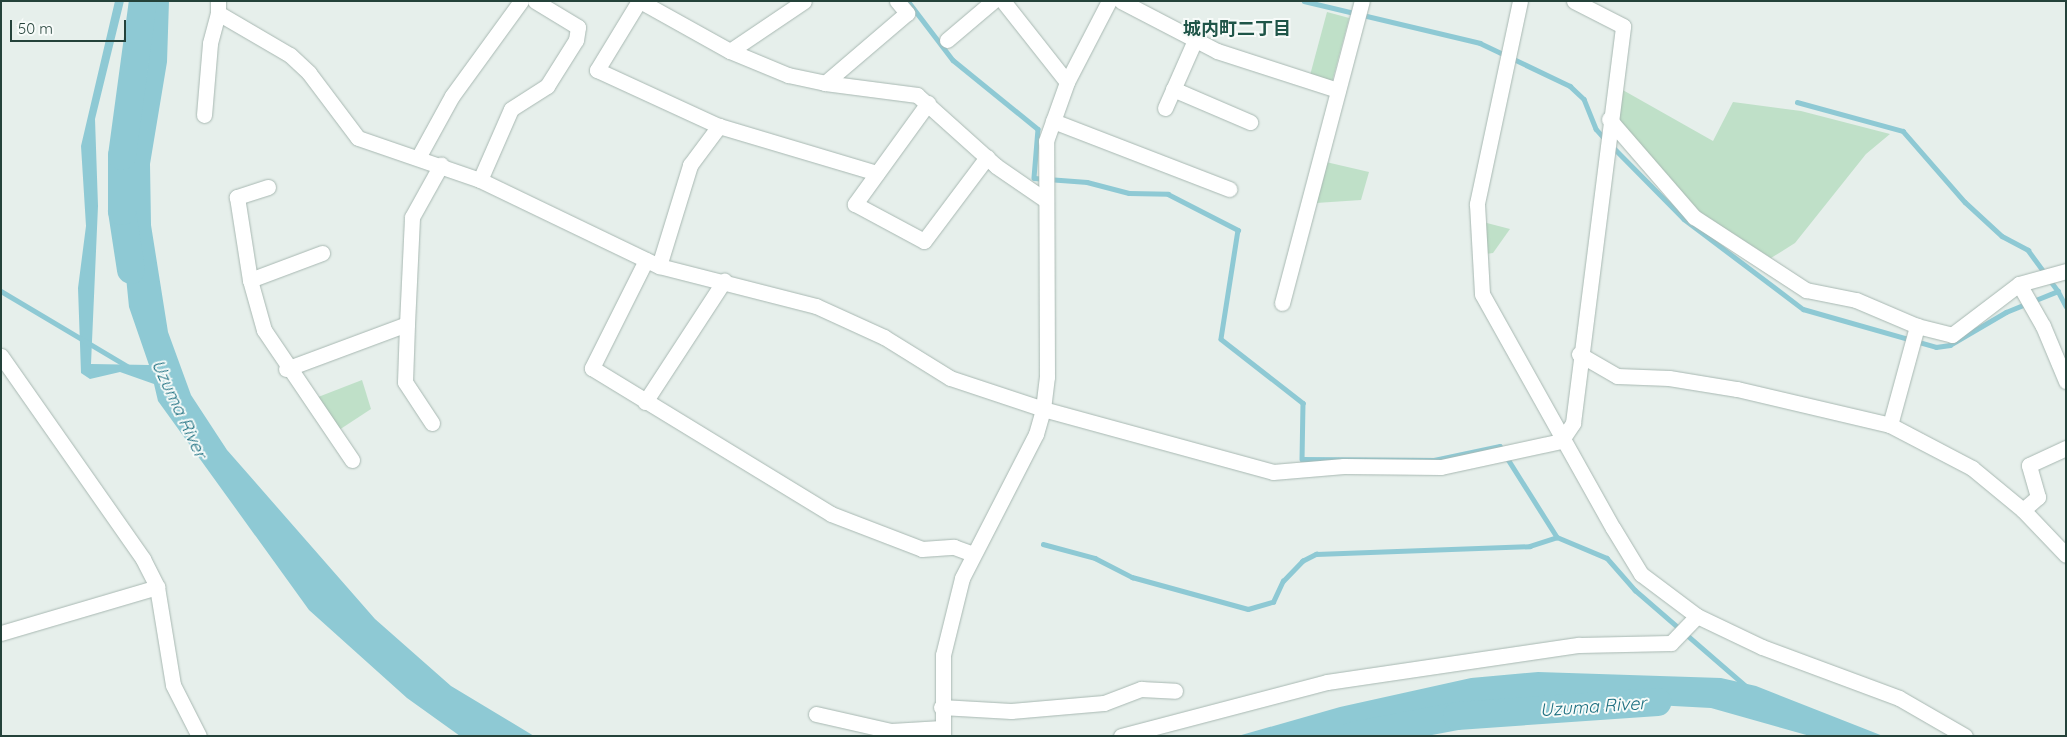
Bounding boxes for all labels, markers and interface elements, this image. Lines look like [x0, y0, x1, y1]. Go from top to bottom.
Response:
scale bar [12, 10, 129, 42]
district label: 城内町二丁目 [1183, 18, 1291, 40]
text: 50 m [18, 19, 53, 38]
water label: Uzuma River [147, 356, 211, 462]
water label: Uzuma River [1539, 693, 1647, 721]

